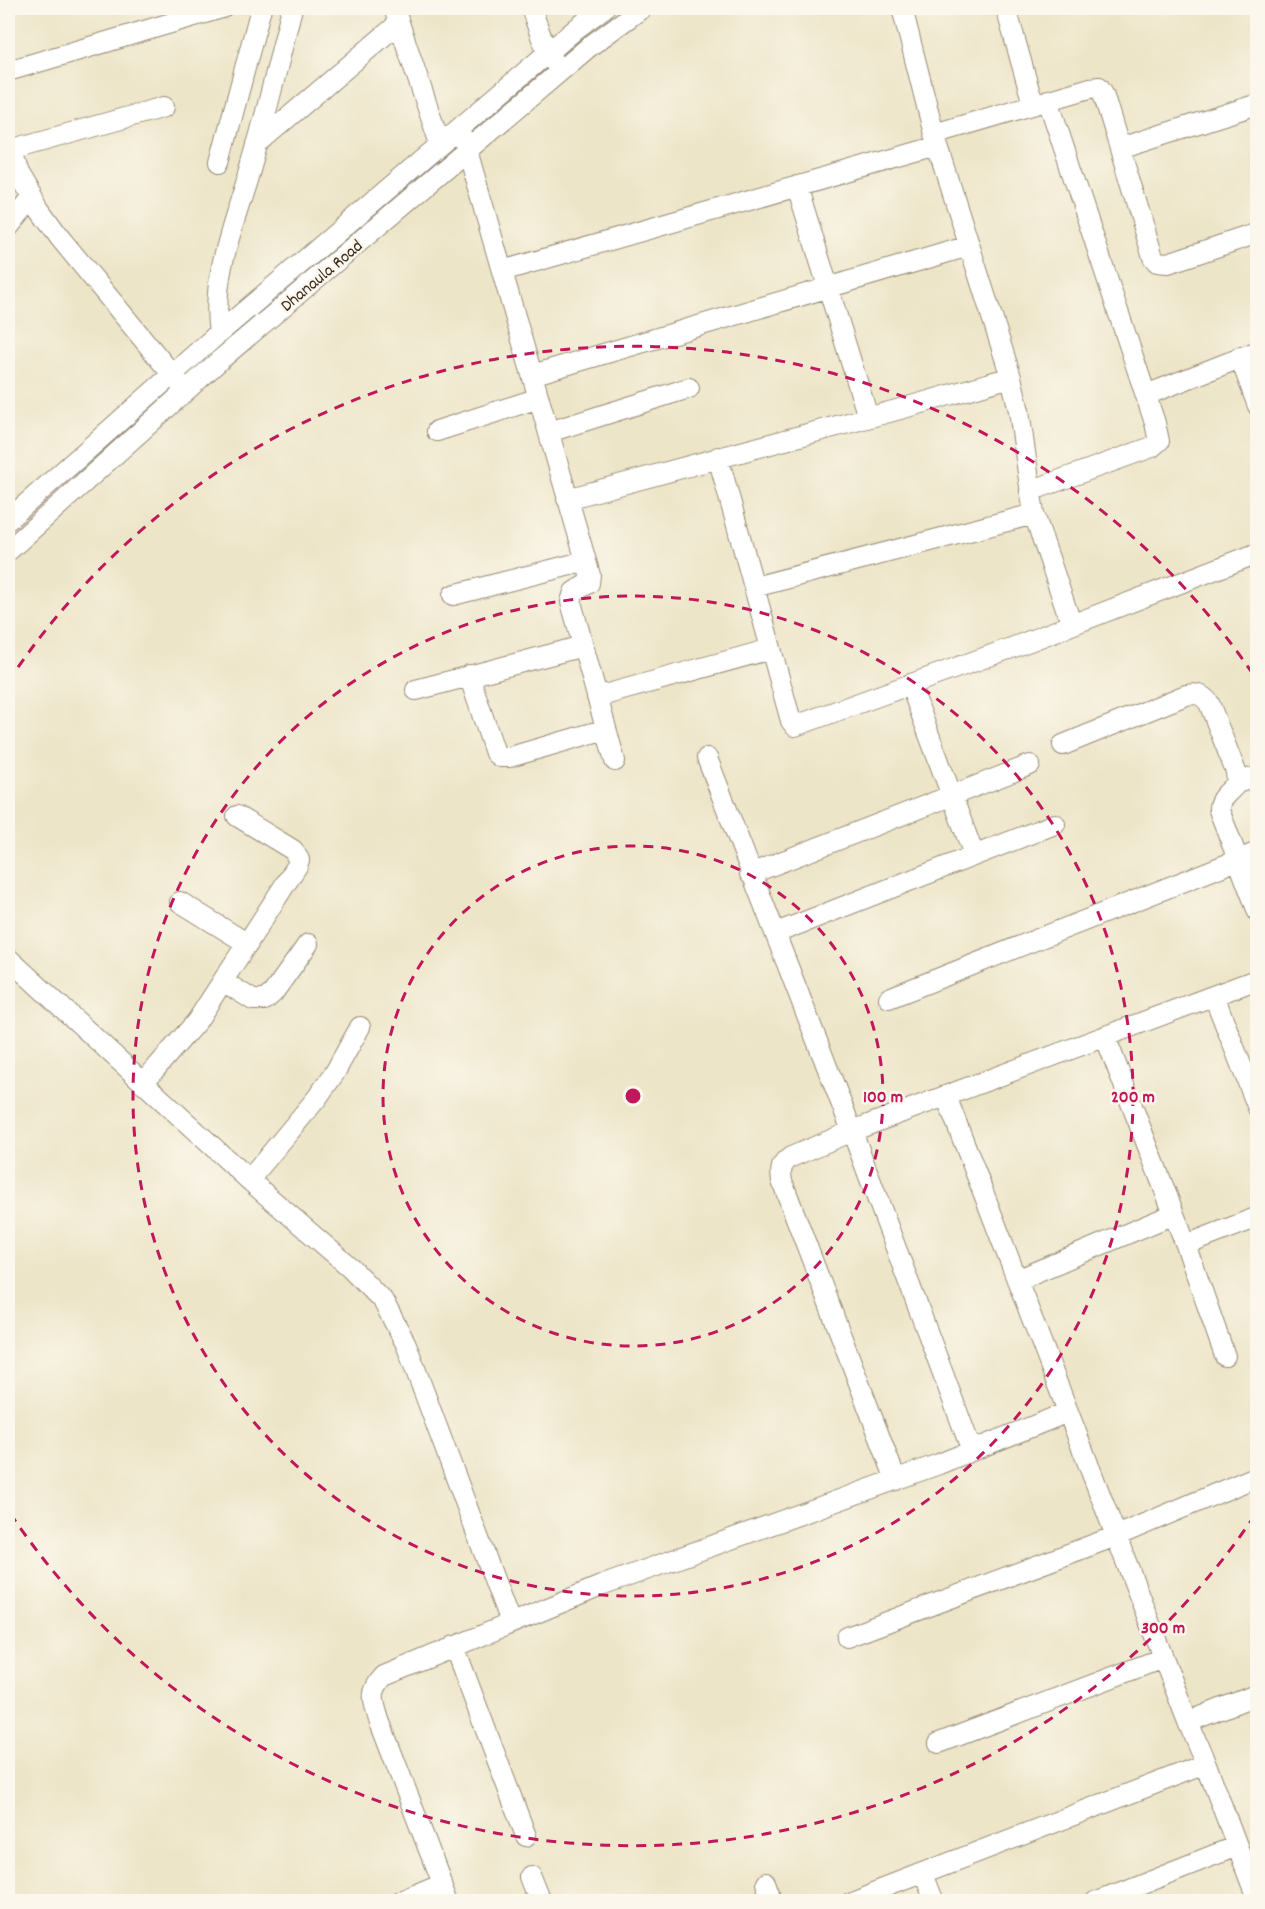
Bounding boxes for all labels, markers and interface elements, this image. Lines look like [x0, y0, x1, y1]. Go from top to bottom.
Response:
street label: Dhanaula Road [276, 235, 369, 319]
centre of rings [623, 1086, 643, 1106]
text: 100 m [863, 1086, 903, 1111]
text: 200 m [1111, 1086, 1155, 1111]
text: 300 m [1141, 1617, 1185, 1642]

